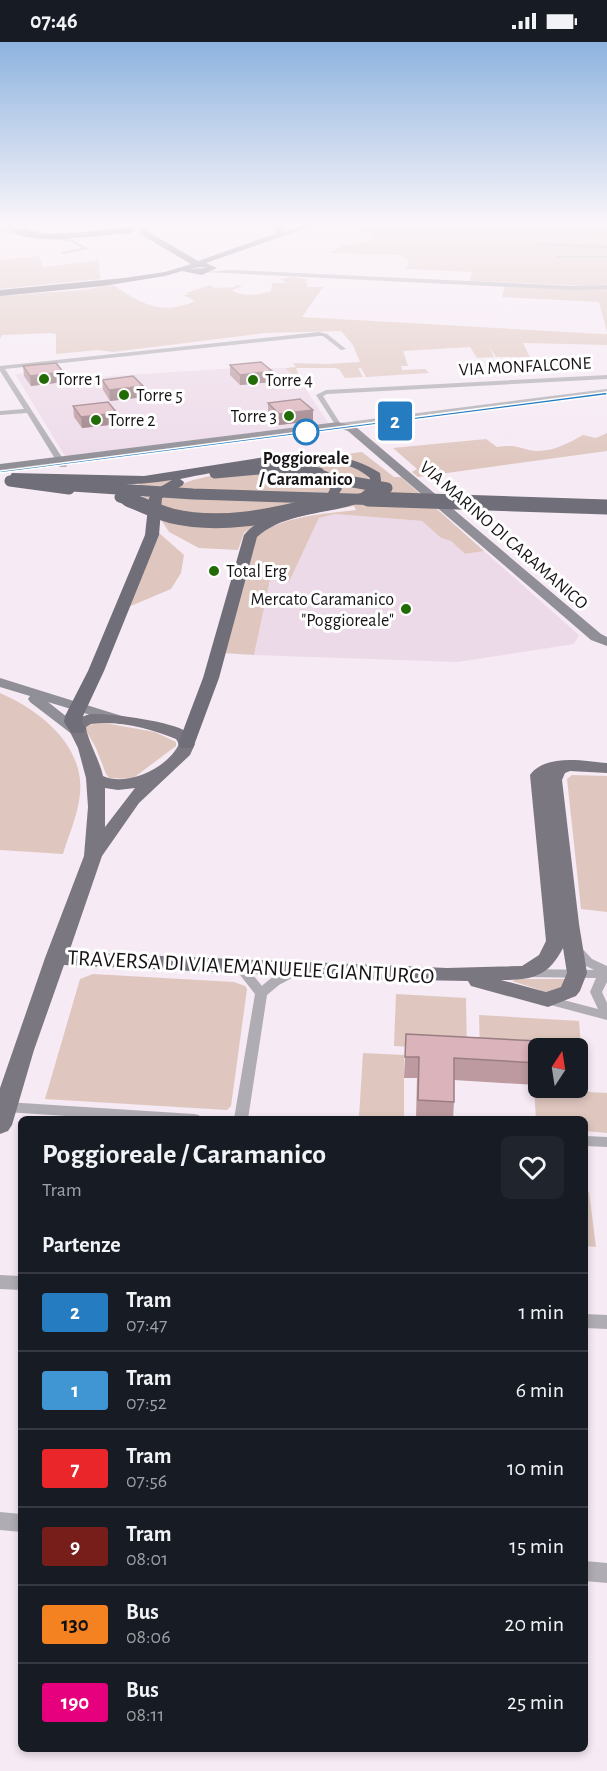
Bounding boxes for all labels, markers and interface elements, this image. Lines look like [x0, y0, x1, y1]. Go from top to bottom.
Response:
text: 07:46 [30, 10, 78, 32]
street label: VIA MONFALCONE [458, 355, 592, 379]
place label: Torre 1 [56, 371, 101, 389]
marker: Torre 1 [37, 372, 51, 386]
place label: Torre 4 [265, 372, 313, 390]
marker: Torre 4 [246, 373, 260, 387]
place label: Torre 5 [136, 387, 183, 405]
marker: Torre 5 [117, 388, 131, 402]
line badge: 2 [376, 402, 414, 440]
place label: Torre 3 [230, 408, 277, 426]
marker: Torre 3 [282, 409, 296, 423]
text: 2 [390, 411, 400, 432]
place label: Torre 2 [108, 412, 155, 430]
marker: Torre 2 [89, 413, 103, 427]
marker: Poggioreale / Caramanico [293, 419, 319, 445]
place label: Poggioreale / Caramanico [258, 450, 353, 489]
street label: VIA MARINO DI CARAMANICO [416, 458, 591, 613]
place label: Total Erg [226, 563, 287, 581]
marker: Total Erg [207, 564, 221, 578]
place label: Mercato Caramanico "Poggioreale" [250, 591, 394, 630]
marker: Mercato Caramanico "Poggioreale" [399, 602, 413, 616]
street label: TRAVERSA DI VIA EMANUELE GIANTURCO [67, 946, 435, 988]
north arrow [528, 1038, 588, 1098]
map controls [528, 1038, 588, 1098]
button: heart [501, 1136, 564, 1199]
text: Poggioreale / Caramanico [42, 1141, 326, 1169]
text: Tram [42, 1180, 82, 1200]
text: Partenze [42, 1234, 121, 1256]
text: Tram [126, 1289, 171, 1311]
text: 1 min [519, 1301, 564, 1323]
text: 2 [70, 1302, 80, 1323]
text: 07:47 [126, 1315, 167, 1335]
text: Tram [126, 1367, 171, 1389]
text: 6 min [516, 1379, 564, 1401]
text: 1 [71, 1380, 79, 1401]
text: 07:52 [126, 1393, 167, 1413]
text: Tram [126, 1445, 171, 1467]
text: 10 min [507, 1457, 564, 1479]
text: 7 [70, 1458, 80, 1479]
text: 07:56 [126, 1471, 167, 1491]
text: Tram [126, 1523, 171, 1545]
text: 15 min [509, 1535, 564, 1557]
text: 9 [70, 1536, 80, 1557]
text: 08:01 [126, 1549, 168, 1569]
text: Bus [126, 1601, 159, 1623]
text: 20 min [504, 1613, 564, 1635]
text: 130 [61, 1614, 89, 1635]
text: 08:06 [126, 1627, 171, 1647]
text: Bus [126, 1679, 159, 1701]
text: 25 min [507, 1691, 564, 1713]
text: 190 [61, 1692, 89, 1713]
text: 08:11 [126, 1705, 164, 1725]

